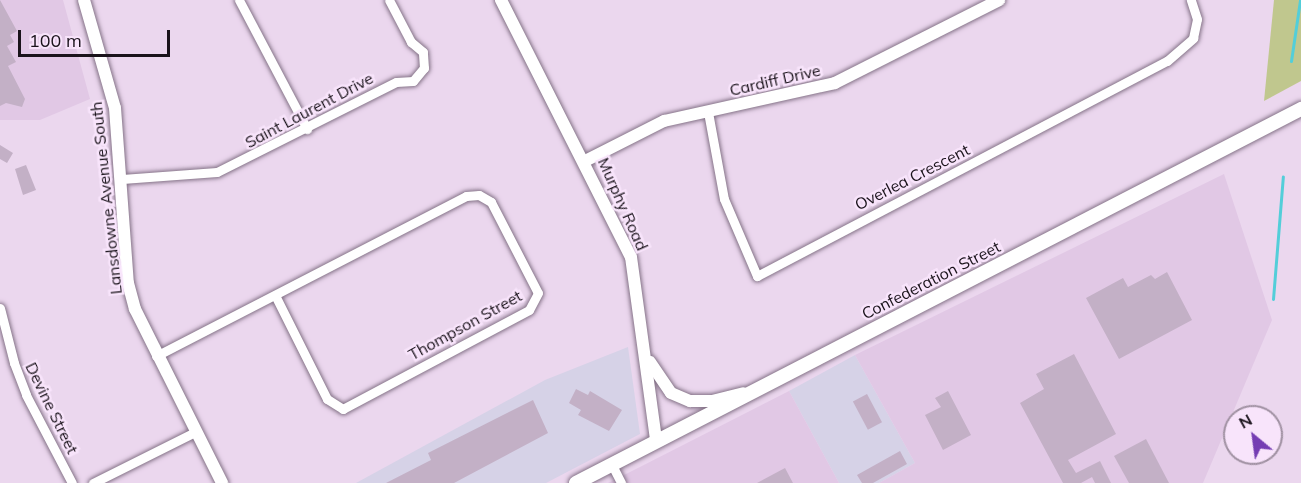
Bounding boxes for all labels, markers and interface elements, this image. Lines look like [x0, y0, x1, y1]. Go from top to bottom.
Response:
scale bar [21, 18, 172, 56]
text: 100 m [29, 29, 82, 52]
street label: Cardiff Drive [728, 60, 822, 100]
street label: Saint Laurent Drive [242, 68, 376, 152]
street label: Lansdowne Avenue South [86, 101, 126, 295]
street label: Overlea Crescent [851, 140, 973, 214]
street label: Murphy Road [594, 155, 652, 253]
street label: Confederation Street [859, 237, 1003, 323]
street label: Thompson Street [405, 286, 525, 364]
street label: Devine Street [22, 359, 82, 457]
north arrow [1223, 405, 1283, 465]
text: N [1235, 409, 1255, 433]

